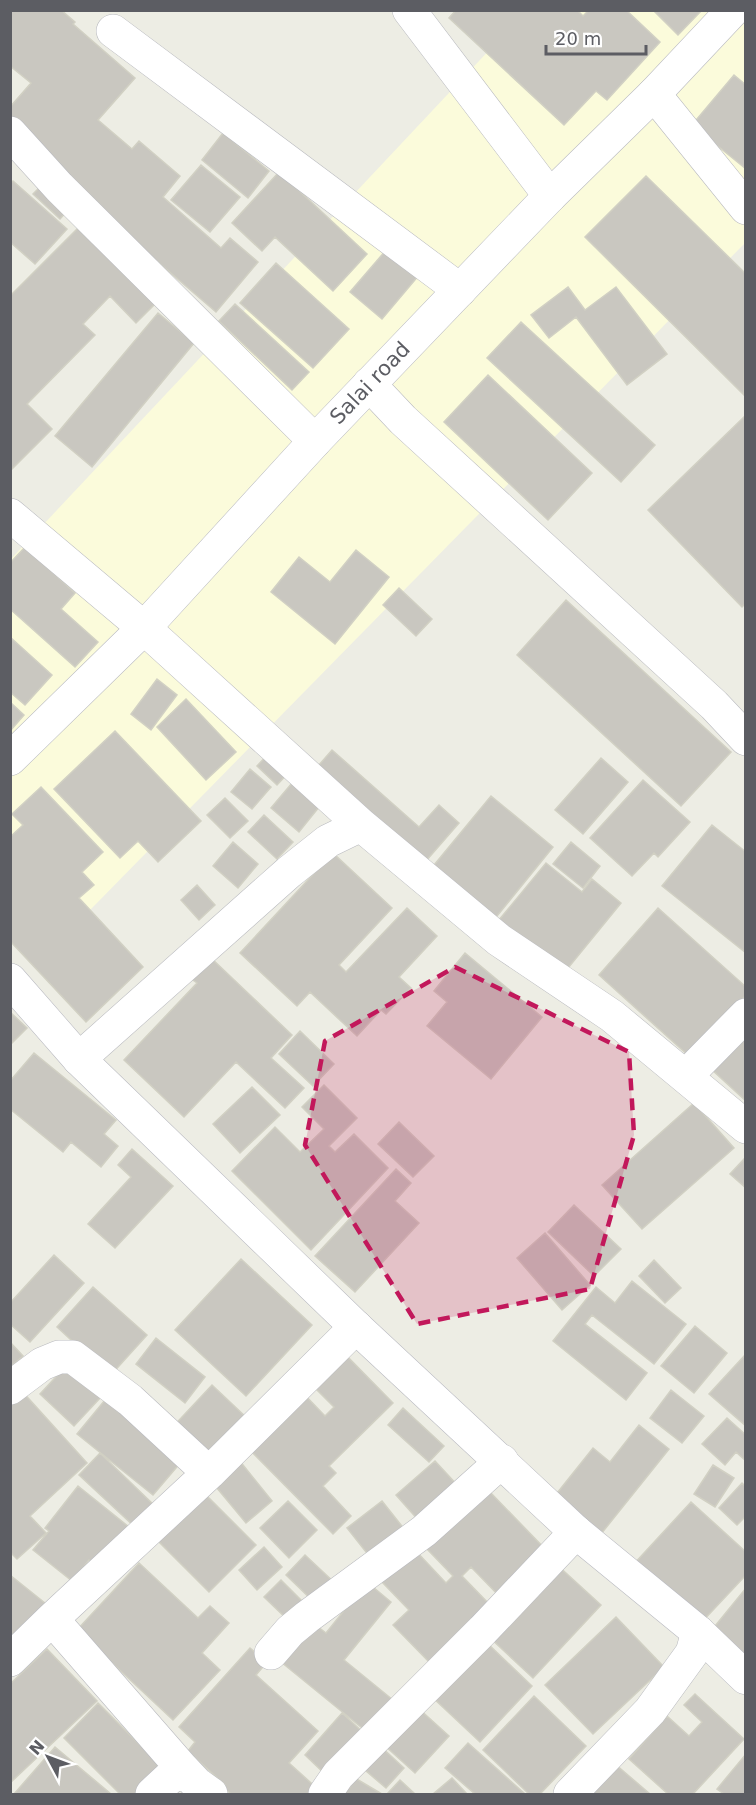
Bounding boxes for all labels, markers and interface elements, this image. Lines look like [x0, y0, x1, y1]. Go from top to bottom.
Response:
scale bar [546, 18, 646, 56]
text: 20 m [555, 28, 601, 49]
street label: Salai road [325, 337, 415, 429]
north arrow [18, 1727, 78, 1787]
text: N [25, 1736, 49, 1759]

